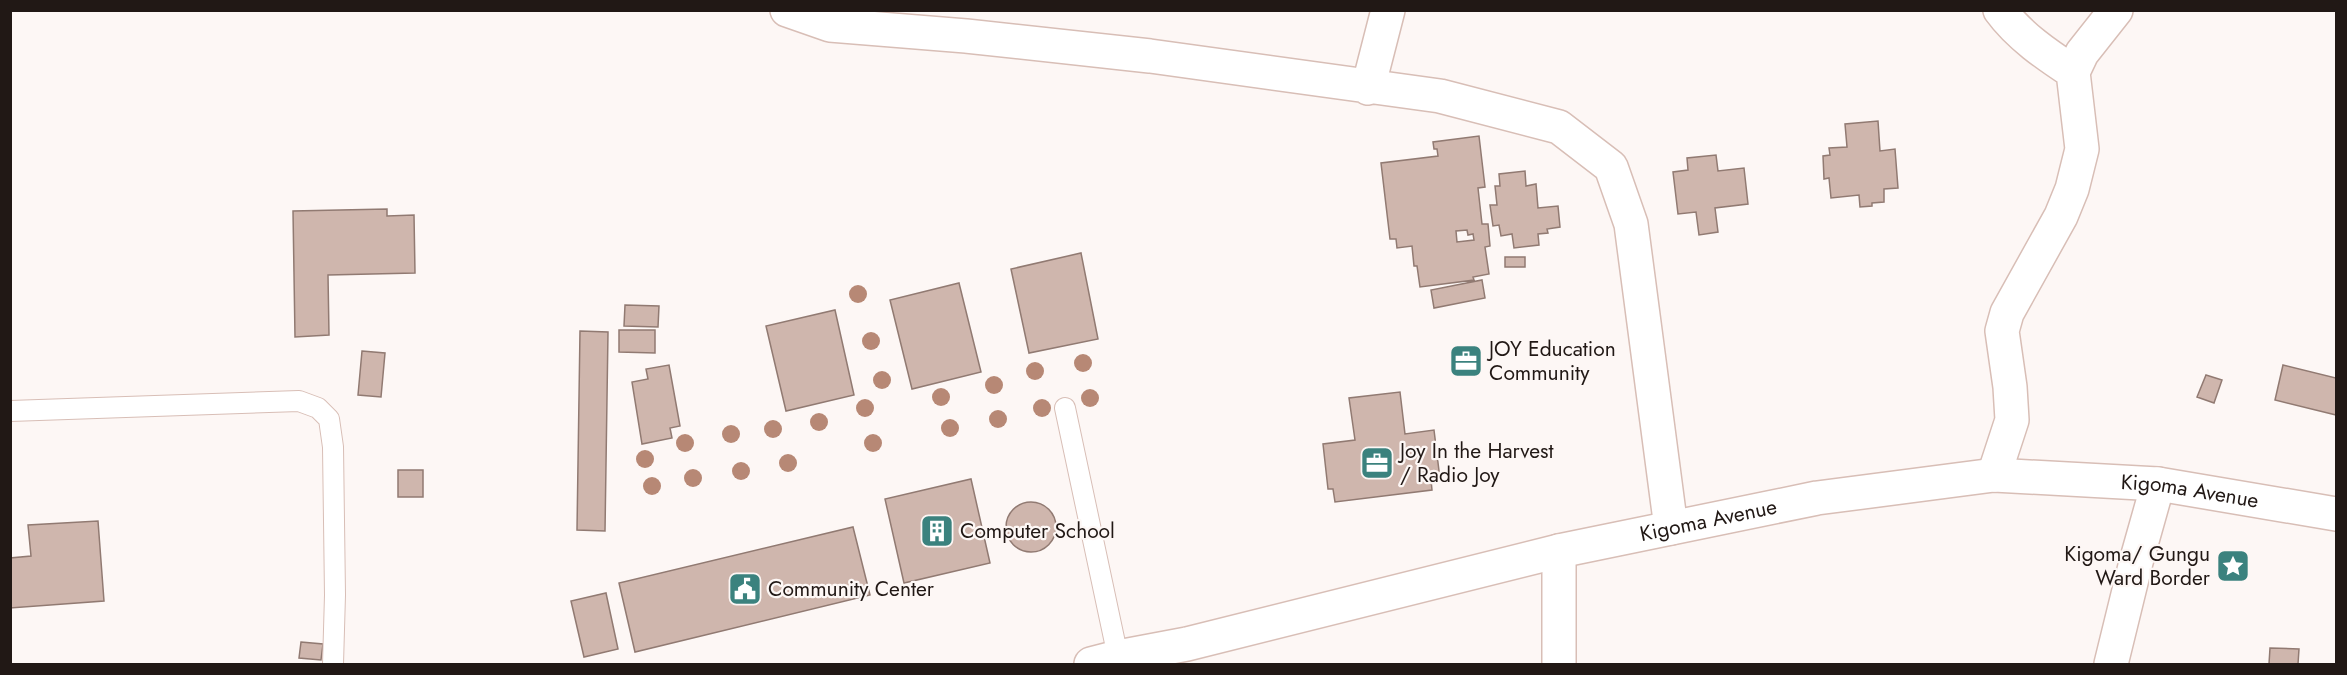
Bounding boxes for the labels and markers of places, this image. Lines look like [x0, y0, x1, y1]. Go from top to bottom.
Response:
place label: JOY Education Community [1486, 334, 1616, 388]
office icon: JOY Education Community [1448, 343, 1484, 379]
place label: Joy In the Harvest / Radio Joy [1397, 436, 1554, 490]
office icon: Joy In the Harvest / Radio Joy [1359, 445, 1395, 481]
building icon: Computer School [919, 513, 955, 549]
place label: Computer School [960, 516, 1115, 546]
place label: Kigoma/ Gungu Ward Border [2064, 539, 2211, 593]
place icon: Kigoma/ Gungu Ward Border [2215, 548, 2251, 584]
public building icon: Community Center [727, 571, 763, 607]
place label: Community Center [768, 574, 935, 604]

